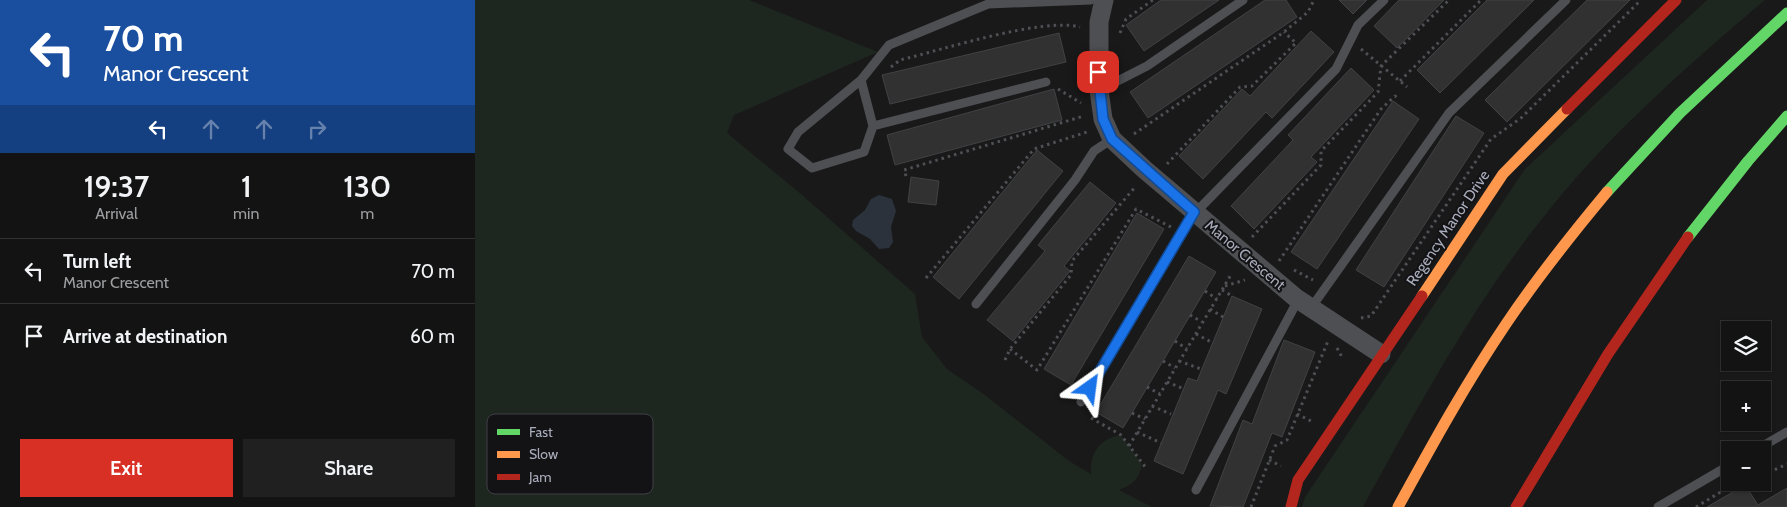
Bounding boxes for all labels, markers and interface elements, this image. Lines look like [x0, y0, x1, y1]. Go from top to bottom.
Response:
text: 70 m [103, 17, 184, 60]
icon: left [20, 20, 85, 85]
pin [1077, 51, 1119, 93]
icon: arrive [1084, 58, 1112, 86]
text: Manor Crescent [103, 60, 249, 87]
icon: left [144, 115, 172, 143]
icon: ahead [197, 115, 225, 143]
icon: ahead [250, 115, 278, 143]
icon: right [303, 115, 331, 143]
street label: Regency Manor Drive [1403, 167, 1494, 289]
text: 19:37 [84, 168, 149, 205]
text: 1 [241, 168, 252, 205]
text: 130 [343, 168, 391, 205]
text: Arrival [95, 204, 138, 223]
text: min [233, 204, 259, 223]
text: m [360, 204, 374, 223]
street label: Manor Crescent [1201, 216, 1289, 294]
text: Turn left [63, 250, 131, 273]
icon: left [20, 257, 48, 285]
text: 70 m [411, 260, 455, 283]
text: Manor Crescent [63, 273, 169, 292]
map controls [1721, 321, 1771, 491]
button: layers [1721, 321, 1771, 371]
icon: arrive [20, 322, 48, 350]
text: Arrive at destination [63, 325, 227, 348]
text: 60 m [410, 325, 455, 348]
position arrow [1063, 361, 1115, 413]
button: + [1721, 381, 1771, 431]
legend [487, 414, 653, 494]
text: Fast [529, 423, 553, 441]
button: Exit [20, 439, 233, 497]
button: Share [243, 439, 455, 497]
button: − [1721, 441, 1771, 491]
text: Slow [529, 445, 558, 463]
text: Jam [528, 468, 551, 486]

